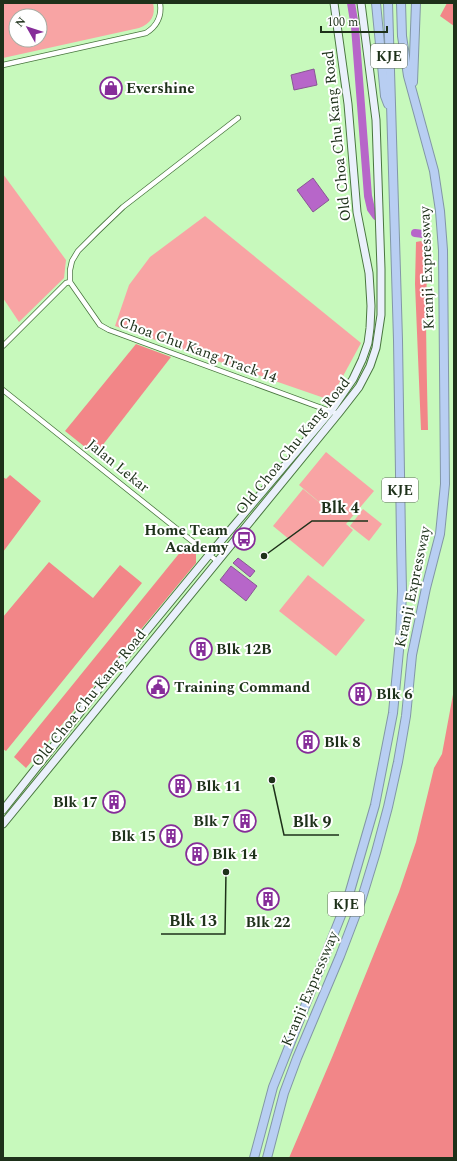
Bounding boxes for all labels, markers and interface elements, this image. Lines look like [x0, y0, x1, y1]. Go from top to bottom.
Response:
north arrow [8, 8, 48, 48]
scale bar [321, 8, 387, 34]
text: N [11, 13, 30, 31]
text: 100 m [327, 13, 358, 32]
road number: KJE [371, 44, 407, 68]
street label: Old Choa Chu Kang Road [317, 49, 357, 223]
shop icon: Evershine [98, 75, 124, 101]
place label: Evershine [126, 77, 195, 100]
street label: Kranji Expressway [413, 205, 441, 330]
street label: Choa Chu Kang Track 14 [116, 311, 281, 389]
street label: Old Choa Chu Kang Road [230, 372, 356, 520]
street label: Jalan Lekar [82, 433, 154, 499]
road number: KJE [382, 478, 418, 502]
callout: Blk 4 [312, 493, 368, 521]
text: Blk 4 [320, 496, 360, 520]
place label: Home Team Academy [144, 519, 229, 559]
street label: Kranji Expressway [389, 523, 437, 650]
bus stop icon: Home Team Academy [231, 526, 257, 552]
street label: Old Choa Chu Kang Road [26, 624, 152, 772]
building icon: Blk 12B [188, 636, 214, 662]
place label: Blk 12B [216, 638, 272, 661]
public building icon: Training Command [145, 674, 171, 700]
place label: Training Command [174, 676, 311, 699]
building icon: Blk 6 [347, 681, 373, 707]
place label: Blk 6 [376, 683, 413, 706]
building icon: Blk 8 [295, 729, 321, 755]
place label: Blk 8 [324, 731, 361, 754]
building icon: Blk 11 [167, 773, 193, 799]
place label: Blk 11 [196, 775, 241, 798]
building icon: Blk 17 [101, 789, 127, 815]
place label: Blk 17 [53, 791, 98, 814]
callout: Blk 9 [284, 807, 339, 835]
building icon: Blk 7 [232, 808, 258, 834]
place label: Blk 7 [193, 810, 230, 833]
text: Blk 9 [292, 810, 332, 834]
building icon: Blk 15 [158, 823, 184, 849]
place label: Blk 15 [111, 825, 156, 848]
building icon: Blk 14 [184, 841, 210, 867]
place label: Blk 14 [212, 843, 258, 866]
building icon: Blk 22 [255, 886, 281, 912]
road number: KJE [328, 892, 364, 916]
callout: Blk 13 [161, 906, 225, 934]
text: Blk 13 [169, 909, 217, 933]
place label: Blk 22 [245, 911, 291, 934]
street label: Kranji Expressway [275, 927, 345, 1050]

